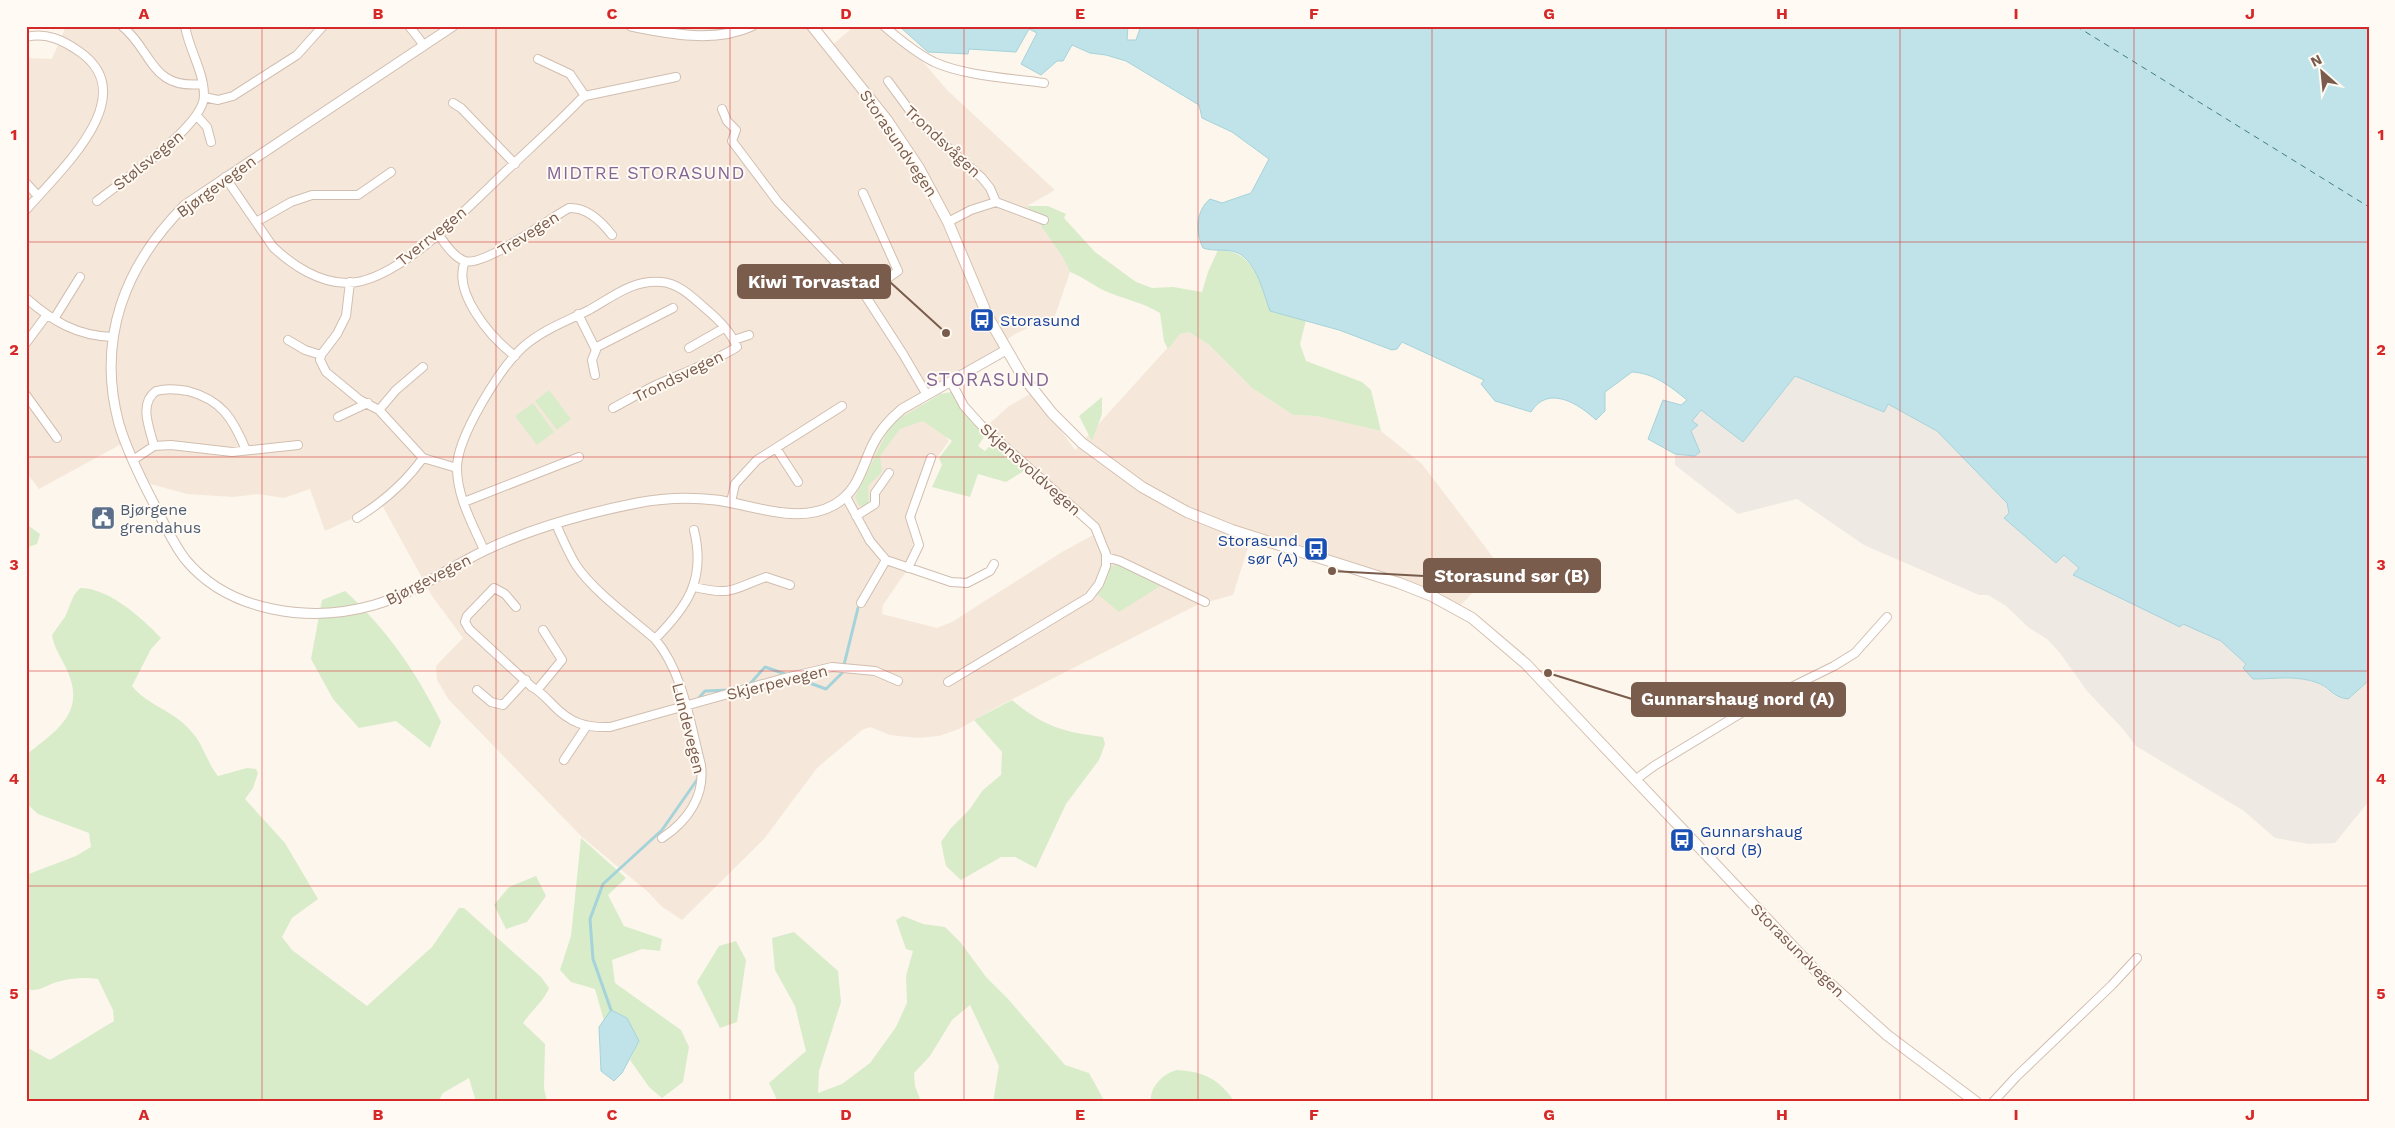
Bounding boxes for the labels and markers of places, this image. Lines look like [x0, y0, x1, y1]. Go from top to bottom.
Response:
callout: Kiwi Torvastad [738, 265, 890, 298]
bus stop icon: Storasund [969, 307, 995, 333]
place label: Storasund [1000, 311, 1080, 330]
place label: Bjørgene grendahus [120, 500, 201, 537]
public building icon: Bjørgene grendahus [90, 505, 116, 531]
place label: Storasund sør (A) [1218, 531, 1298, 568]
bus stop icon: Storasund sør (A) [1303, 536, 1329, 562]
callout: Storasund sør (B) [1424, 559, 1600, 592]
callout: Gunnarshaug nord (A) [1632, 683, 1845, 716]
place label: Gunnarshaug nord (B) [1700, 822, 1803, 859]
bus stop icon: Gunnarshaug nord (B) [1669, 827, 1695, 853]

